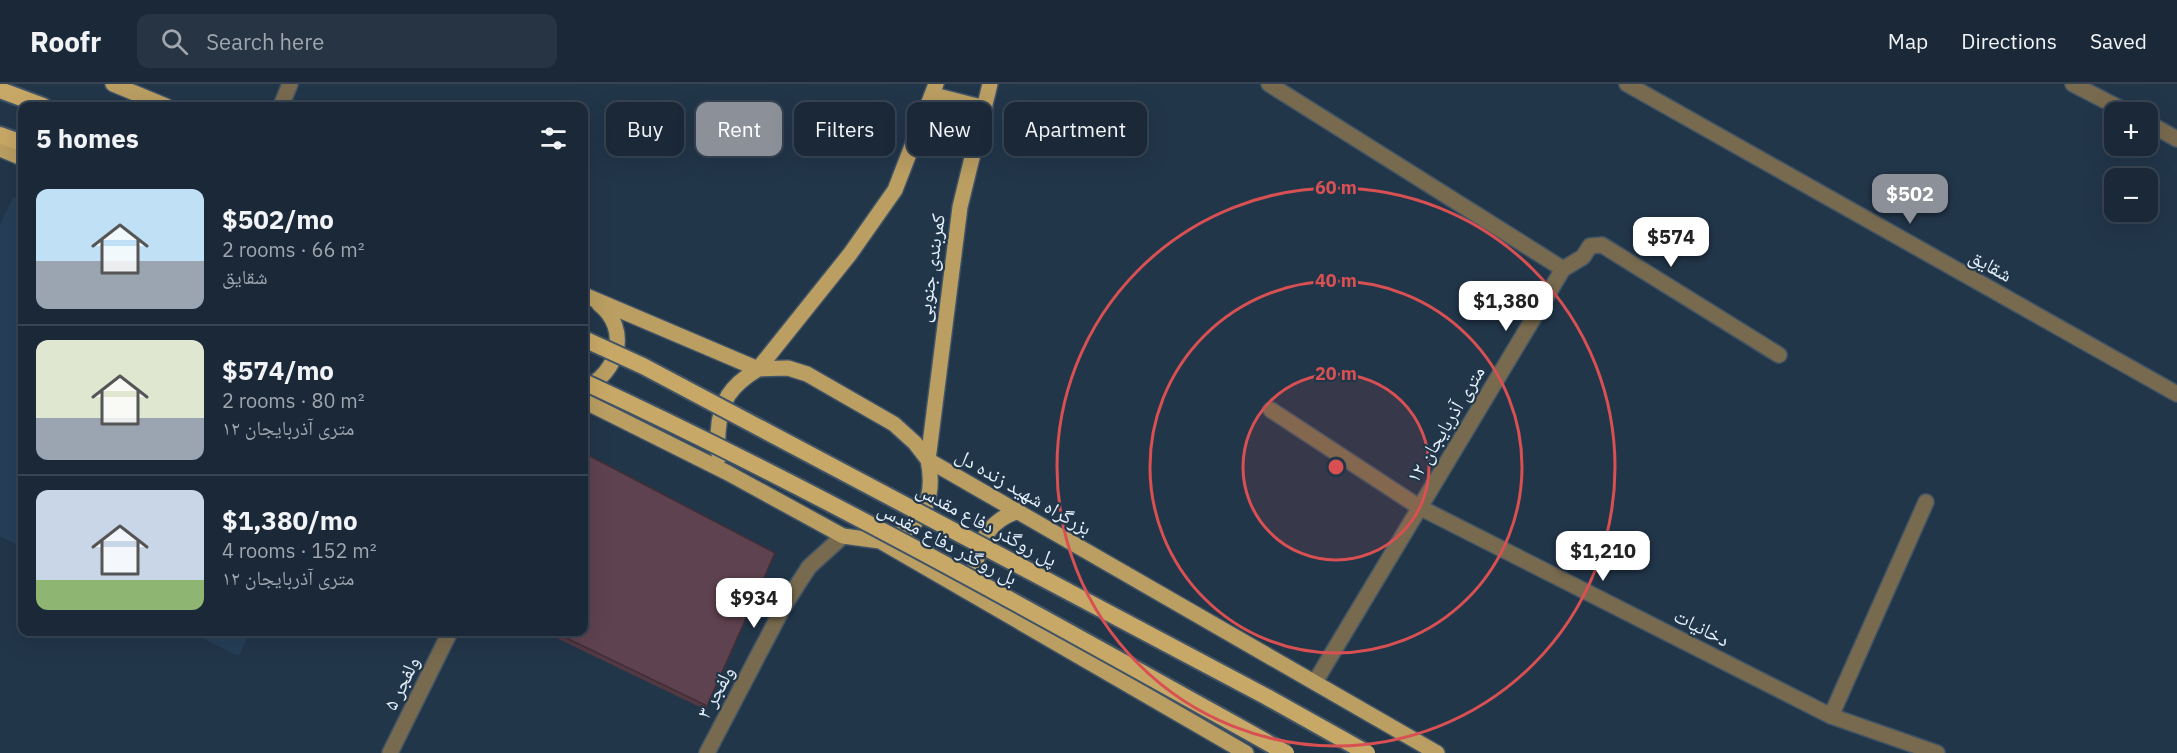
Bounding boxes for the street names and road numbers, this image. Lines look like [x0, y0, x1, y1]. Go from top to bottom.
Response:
street label: کمربندی جنوبی [909, 212, 951, 324]
street label: شقایق [1964, 242, 2018, 288]
street label: ۱۲ متری آذربایجان [1399, 360, 1491, 488]
street label: بزرگراه شهید زنده دل [951, 441, 1097, 541]
street label: پل روگذر دفاع مقدس [912, 475, 1062, 573]
street label: بل روگذر دفاع مقدس [873, 495, 1023, 591]
street label: دخانیات [1669, 602, 1735, 652]
street label: ولفجر ۵ [376, 652, 426, 714]
street label: ولفجر ۳ [690, 661, 740, 723]

